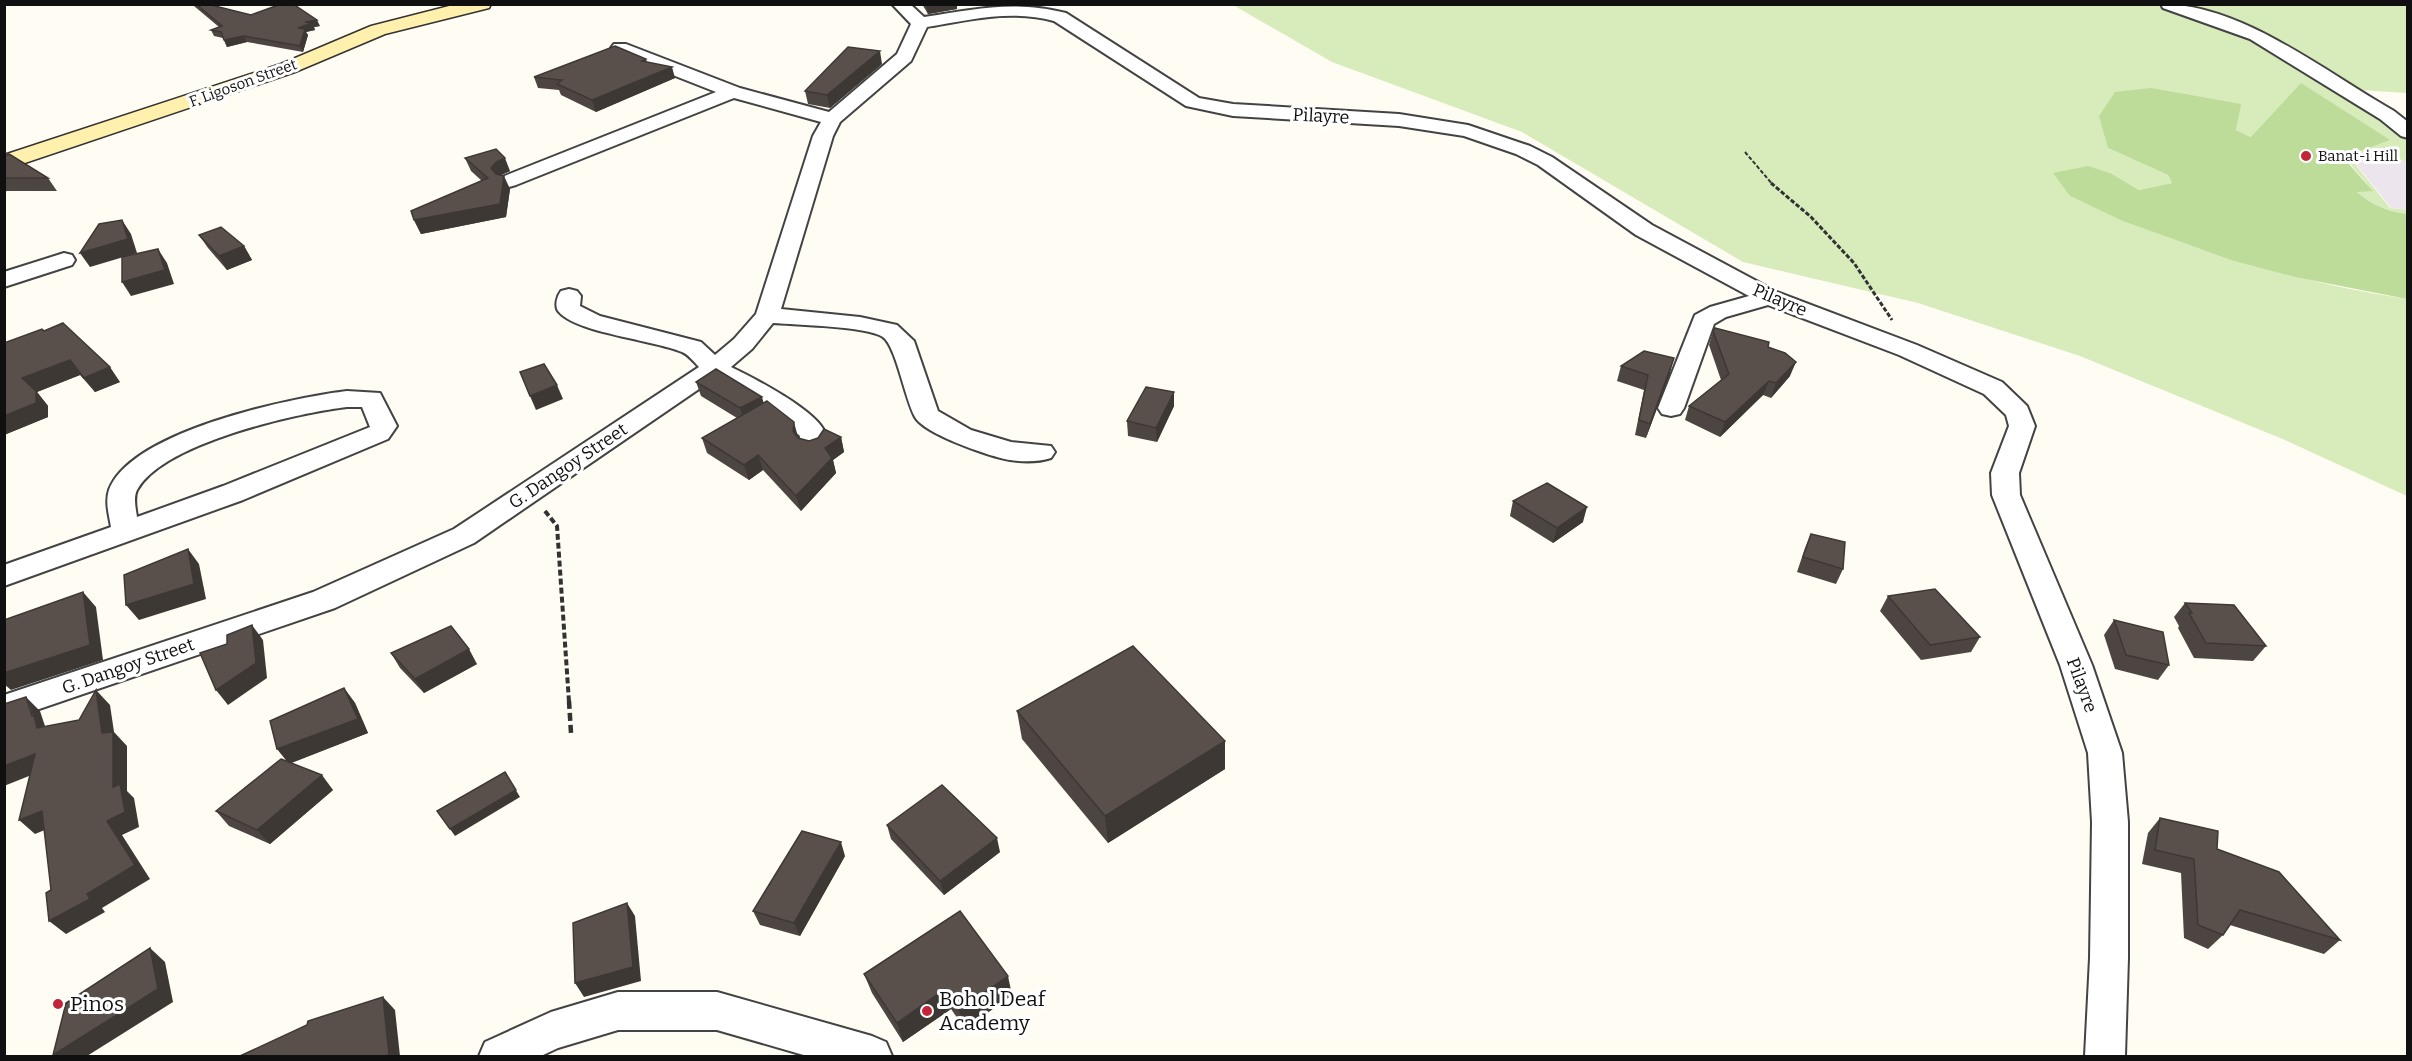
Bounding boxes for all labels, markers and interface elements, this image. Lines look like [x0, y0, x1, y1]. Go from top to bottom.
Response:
street label: F. Ligoson Street [187, 55, 300, 111]
street label: Pilayre [1292, 104, 1350, 128]
place label: Banat-i Hill [2318, 147, 2398, 165]
marker: Banat-i Hill [2299, 149, 2313, 163]
street label: Pilayre [1749, 279, 1811, 321]
street label: G. Dangoy Street [505, 418, 632, 514]
street label: G. Dangoy Street [59, 633, 197, 699]
street label: Pilayre [2062, 654, 2102, 716]
place label: Bohol Deaf Academy [939, 986, 1047, 1036]
place label: Pinos [70, 991, 124, 1017]
marker: Pinos [51, 997, 65, 1011]
marker: Bohol Deaf Academy [920, 1004, 934, 1018]

